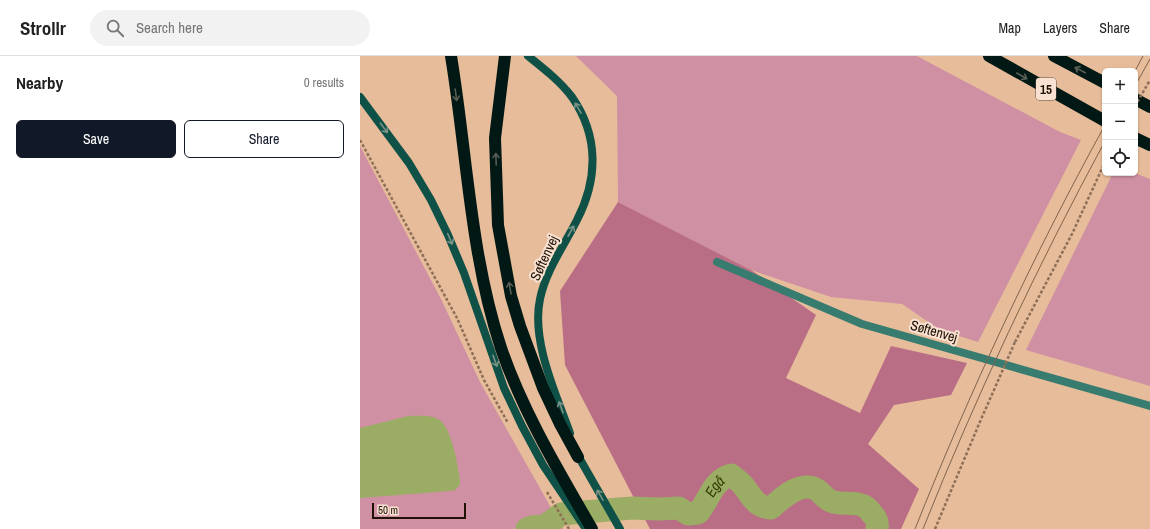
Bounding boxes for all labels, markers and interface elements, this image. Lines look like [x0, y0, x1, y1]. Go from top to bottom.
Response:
search box [90, 10, 370, 46]
text: Strollr [20, 15, 66, 41]
icon: search [104, 17, 126, 39]
text: Search here [136, 17, 203, 38]
text: Map [999, 19, 1021, 37]
text: Layers [1043, 19, 1077, 37]
text: Share [1099, 19, 1130, 37]
one-way arrow [1074, 65, 1086, 73]
map controls [1102, 68, 1138, 176]
button: + [1102, 68, 1138, 104]
text: Nearby [16, 71, 63, 94]
one-way arrow [1016, 72, 1028, 80]
text: 0 results [304, 74, 344, 91]
road number: 15 [1036, 78, 1056, 100]
one-way arrow [452, 88, 460, 101]
one-way arrow [574, 102, 582, 114]
button: − [1102, 104, 1138, 140]
button: Save [16, 120, 176, 158]
button: Share [184, 120, 344, 158]
one-way arrow [380, 122, 388, 133]
button: locate [1102, 140, 1138, 176]
one-way arrow [492, 153, 500, 166]
one-way arrow [568, 225, 575, 237]
one-way arrow [447, 233, 454, 245]
street label: Søftenvej [526, 233, 562, 283]
one-way arrow [505, 282, 513, 295]
street label: Søftenvej [909, 316, 959, 346]
one-way arrow [491, 355, 499, 367]
one-way arrow [557, 400, 564, 413]
water label: Egå [699, 470, 729, 501]
one-way arrow [596, 489, 604, 501]
scale bar [372, 501, 466, 520]
text: 50 m [378, 503, 398, 517]

